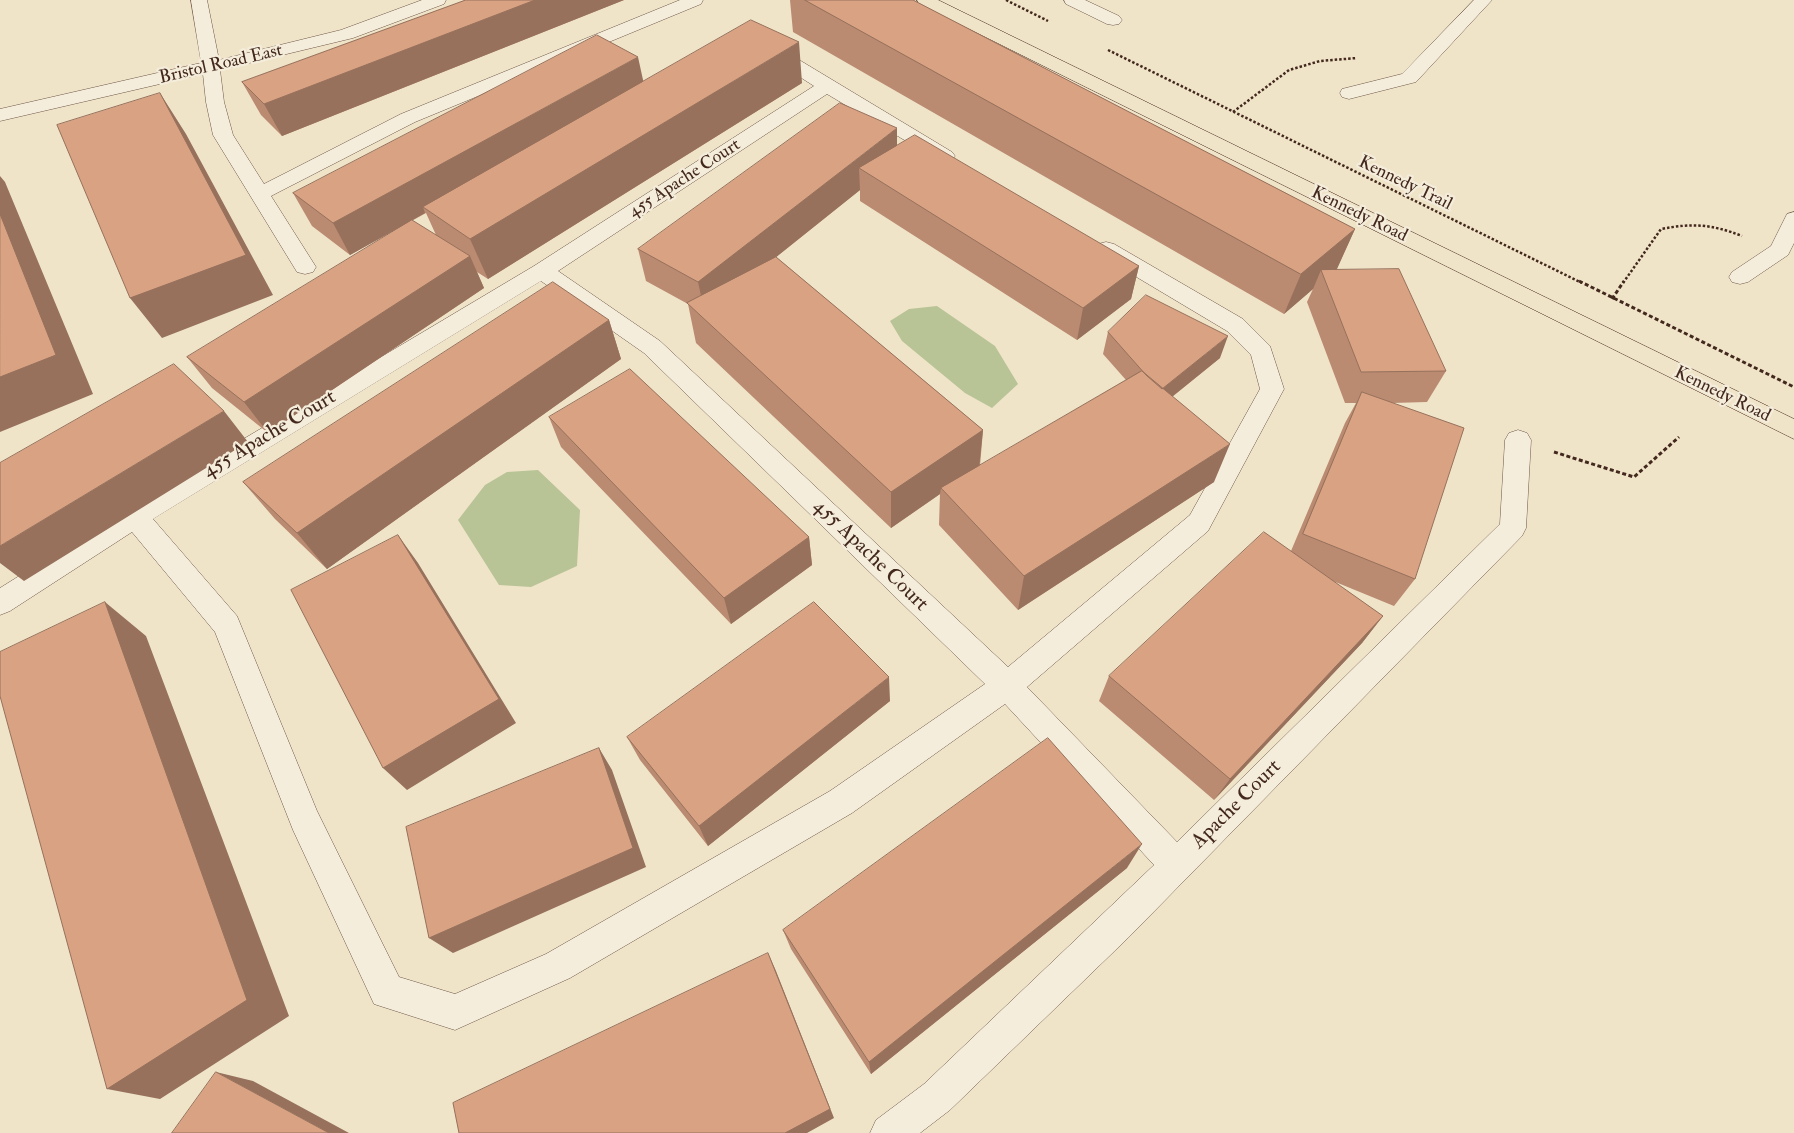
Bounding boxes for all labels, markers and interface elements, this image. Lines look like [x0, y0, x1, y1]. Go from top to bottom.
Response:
street label: Bristol Road East [157, 40, 285, 90]
street label: 455 Apache Court [625, 135, 745, 223]
street label: Kennedy Trail [1355, 152, 1455, 216]
street label: Kennedy Road [1307, 182, 1411, 248]
street label: Kennedy Road [1670, 362, 1774, 428]
street label: 455 Apache Court [199, 385, 341, 485]
street label: 455 Apache Court [807, 495, 933, 617]
street label: Apache Court [1187, 755, 1287, 855]

